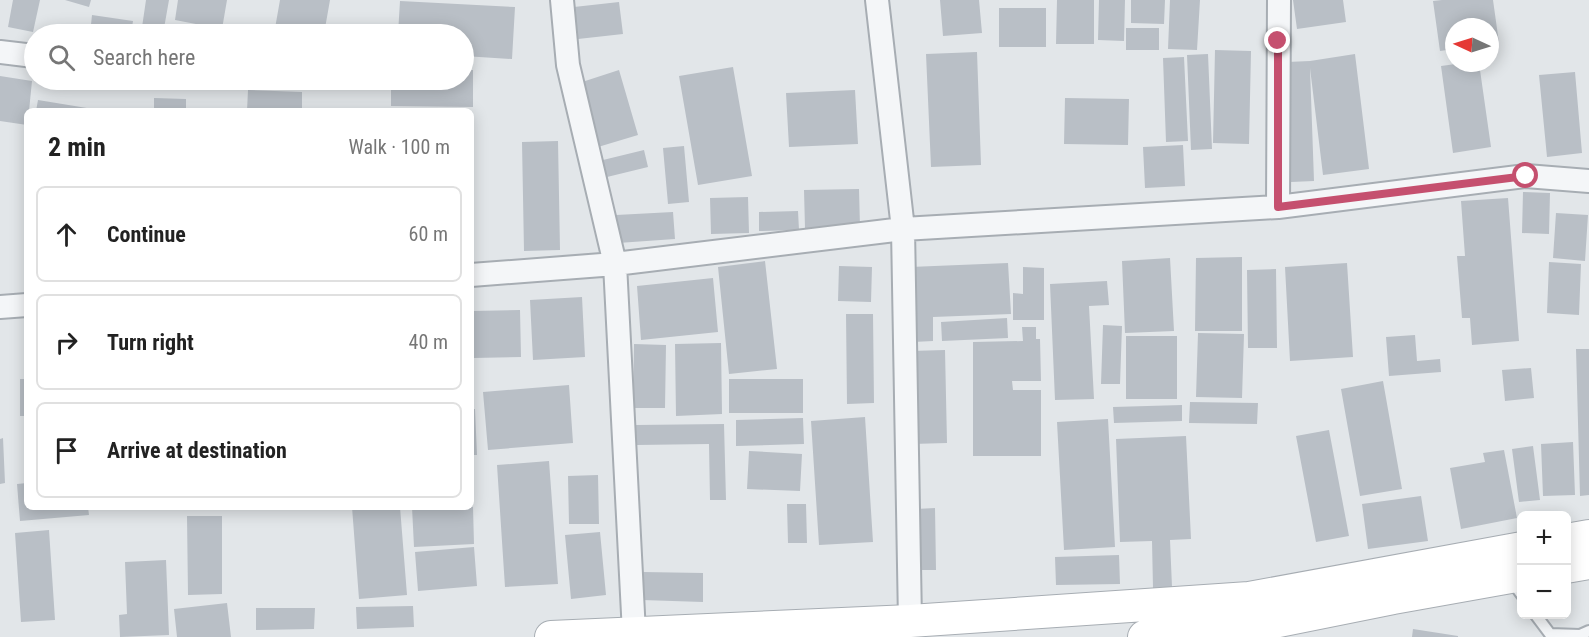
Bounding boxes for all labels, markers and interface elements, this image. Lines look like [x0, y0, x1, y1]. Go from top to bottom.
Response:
north arrow [1445, 18, 1499, 72]
search box [24, 24, 474, 90]
route end [1264, 27, 1290, 53]
icon: search [45, 41, 78, 74]
text: Search here [93, 45, 195, 70]
text: 2 min [48, 132, 106, 162]
text: Walk · 100 m [349, 135, 450, 159]
route start [1512, 162, 1538, 188]
icon: ahead [50, 218, 83, 251]
text: Continue [107, 222, 186, 247]
text: 60 m [409, 222, 448, 246]
icon: right [50, 326, 83, 359]
text: Turn right [107, 330, 194, 355]
text: 40 m [409, 330, 448, 354]
icon: arrive [50, 434, 83, 467]
text: Arrive at destination [107, 438, 287, 463]
map controls [1517, 511, 1571, 619]
button: + [1517, 511, 1571, 565]
button: − [1517, 565, 1571, 619]

